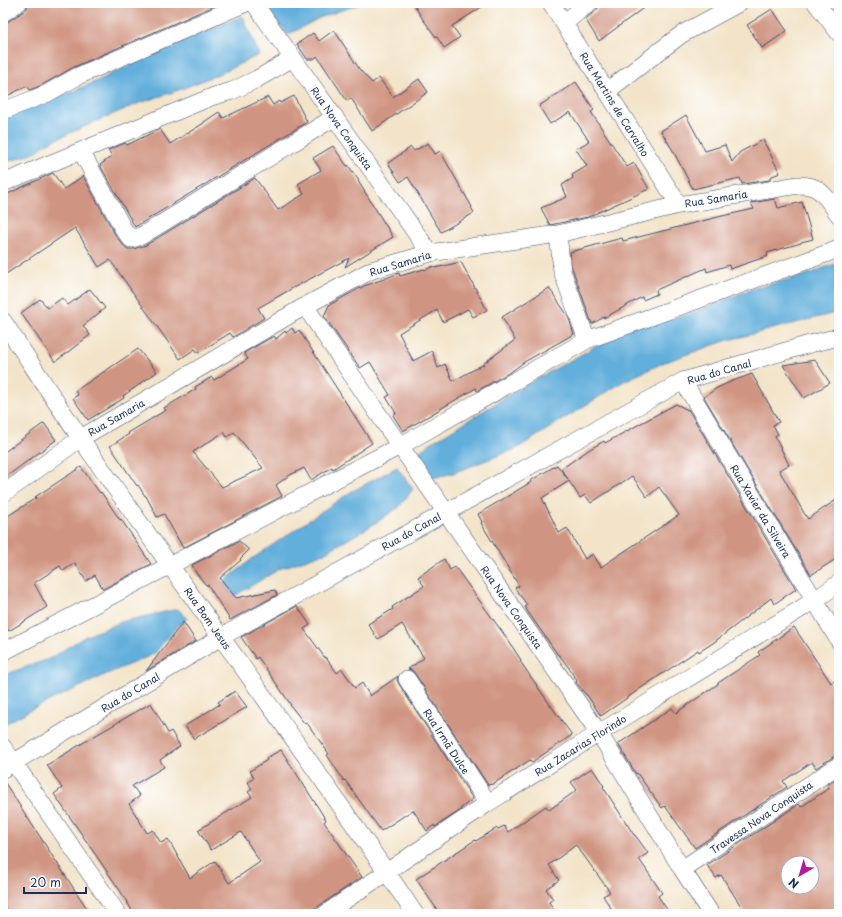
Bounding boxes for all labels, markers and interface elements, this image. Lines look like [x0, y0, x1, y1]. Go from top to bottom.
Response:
street label: Rua Martins de Carvalho [577, 49, 653, 159]
street label: Rua Nova Conquista [308, 83, 377, 173]
street label: Rua Samaria [683, 186, 749, 210]
street label: Rua Samaria [367, 246, 433, 279]
street label: Rua do Canal [685, 355, 753, 387]
street label: Rua Samaria [85, 394, 148, 439]
street label: Rua Xavier da Silveira [727, 461, 795, 561]
street label: Rua do Canal [379, 508, 444, 554]
street label: Rua Nova Conquista [478, 562, 547, 652]
street label: Rua Bom Jesus [181, 584, 235, 652]
street label: Rua do Canal [98, 668, 162, 715]
street label: Rua Irmã Dulce [420, 705, 474, 777]
street label: Rua Zacarias Florindo [531, 710, 629, 779]
street label: Travessa Nova Conquista [707, 776, 816, 857]
north arrow [780, 855, 820, 895]
scale bar [24, 869, 86, 895]
text: 20 m [30, 873, 61, 891]
text: N [785, 874, 802, 893]

